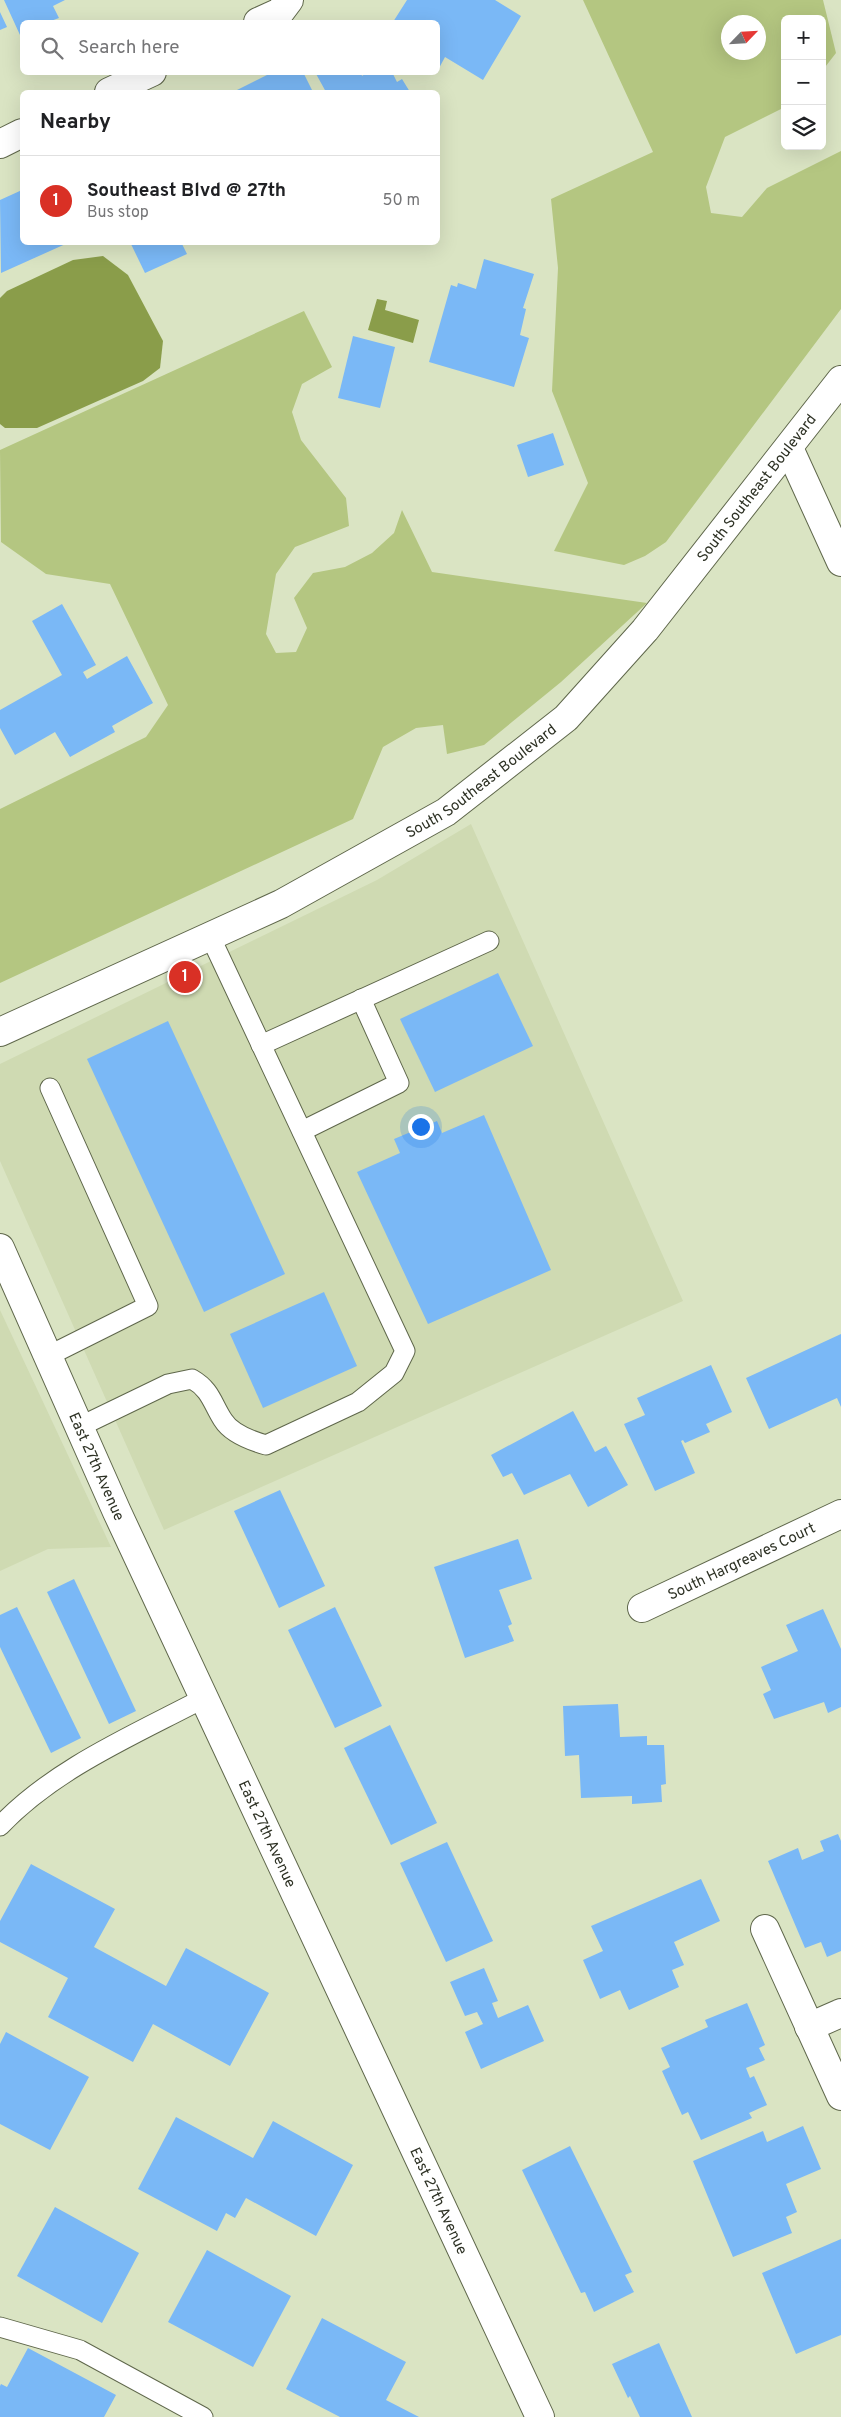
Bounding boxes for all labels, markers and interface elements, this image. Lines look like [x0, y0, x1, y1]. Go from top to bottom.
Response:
north arrow [721, 15, 766, 60]
map controls [781, 15, 826, 150]
button: + [781, 15, 826, 60]
search box [20, 20, 440, 75]
icon: search [38, 34, 66, 62]
text: Search here [78, 36, 180, 60]
button: − [781, 60, 826, 105]
button: layers [781, 105, 826, 150]
text: Nearby [40, 109, 111, 136]
text: Southeast Blvd @ 27th [87, 179, 286, 203]
text: 1 [53, 191, 59, 211]
text: 50 m [383, 191, 420, 211]
text: Bus stop [87, 203, 149, 223]
street label: South Southeast Boulevard [694, 411, 821, 566]
street label: South Southeast Boulevard [403, 721, 561, 843]
pin: 1 [169, 958, 201, 996]
your location [408, 1114, 434, 1140]
street label: East 27th Avenue [63, 1410, 128, 1524]
street label: South Hargreaves Court [665, 1519, 819, 1605]
street label: East 27th Avenue [233, 1778, 299, 1891]
street label: East 27th Avenue [404, 2145, 471, 2258]

